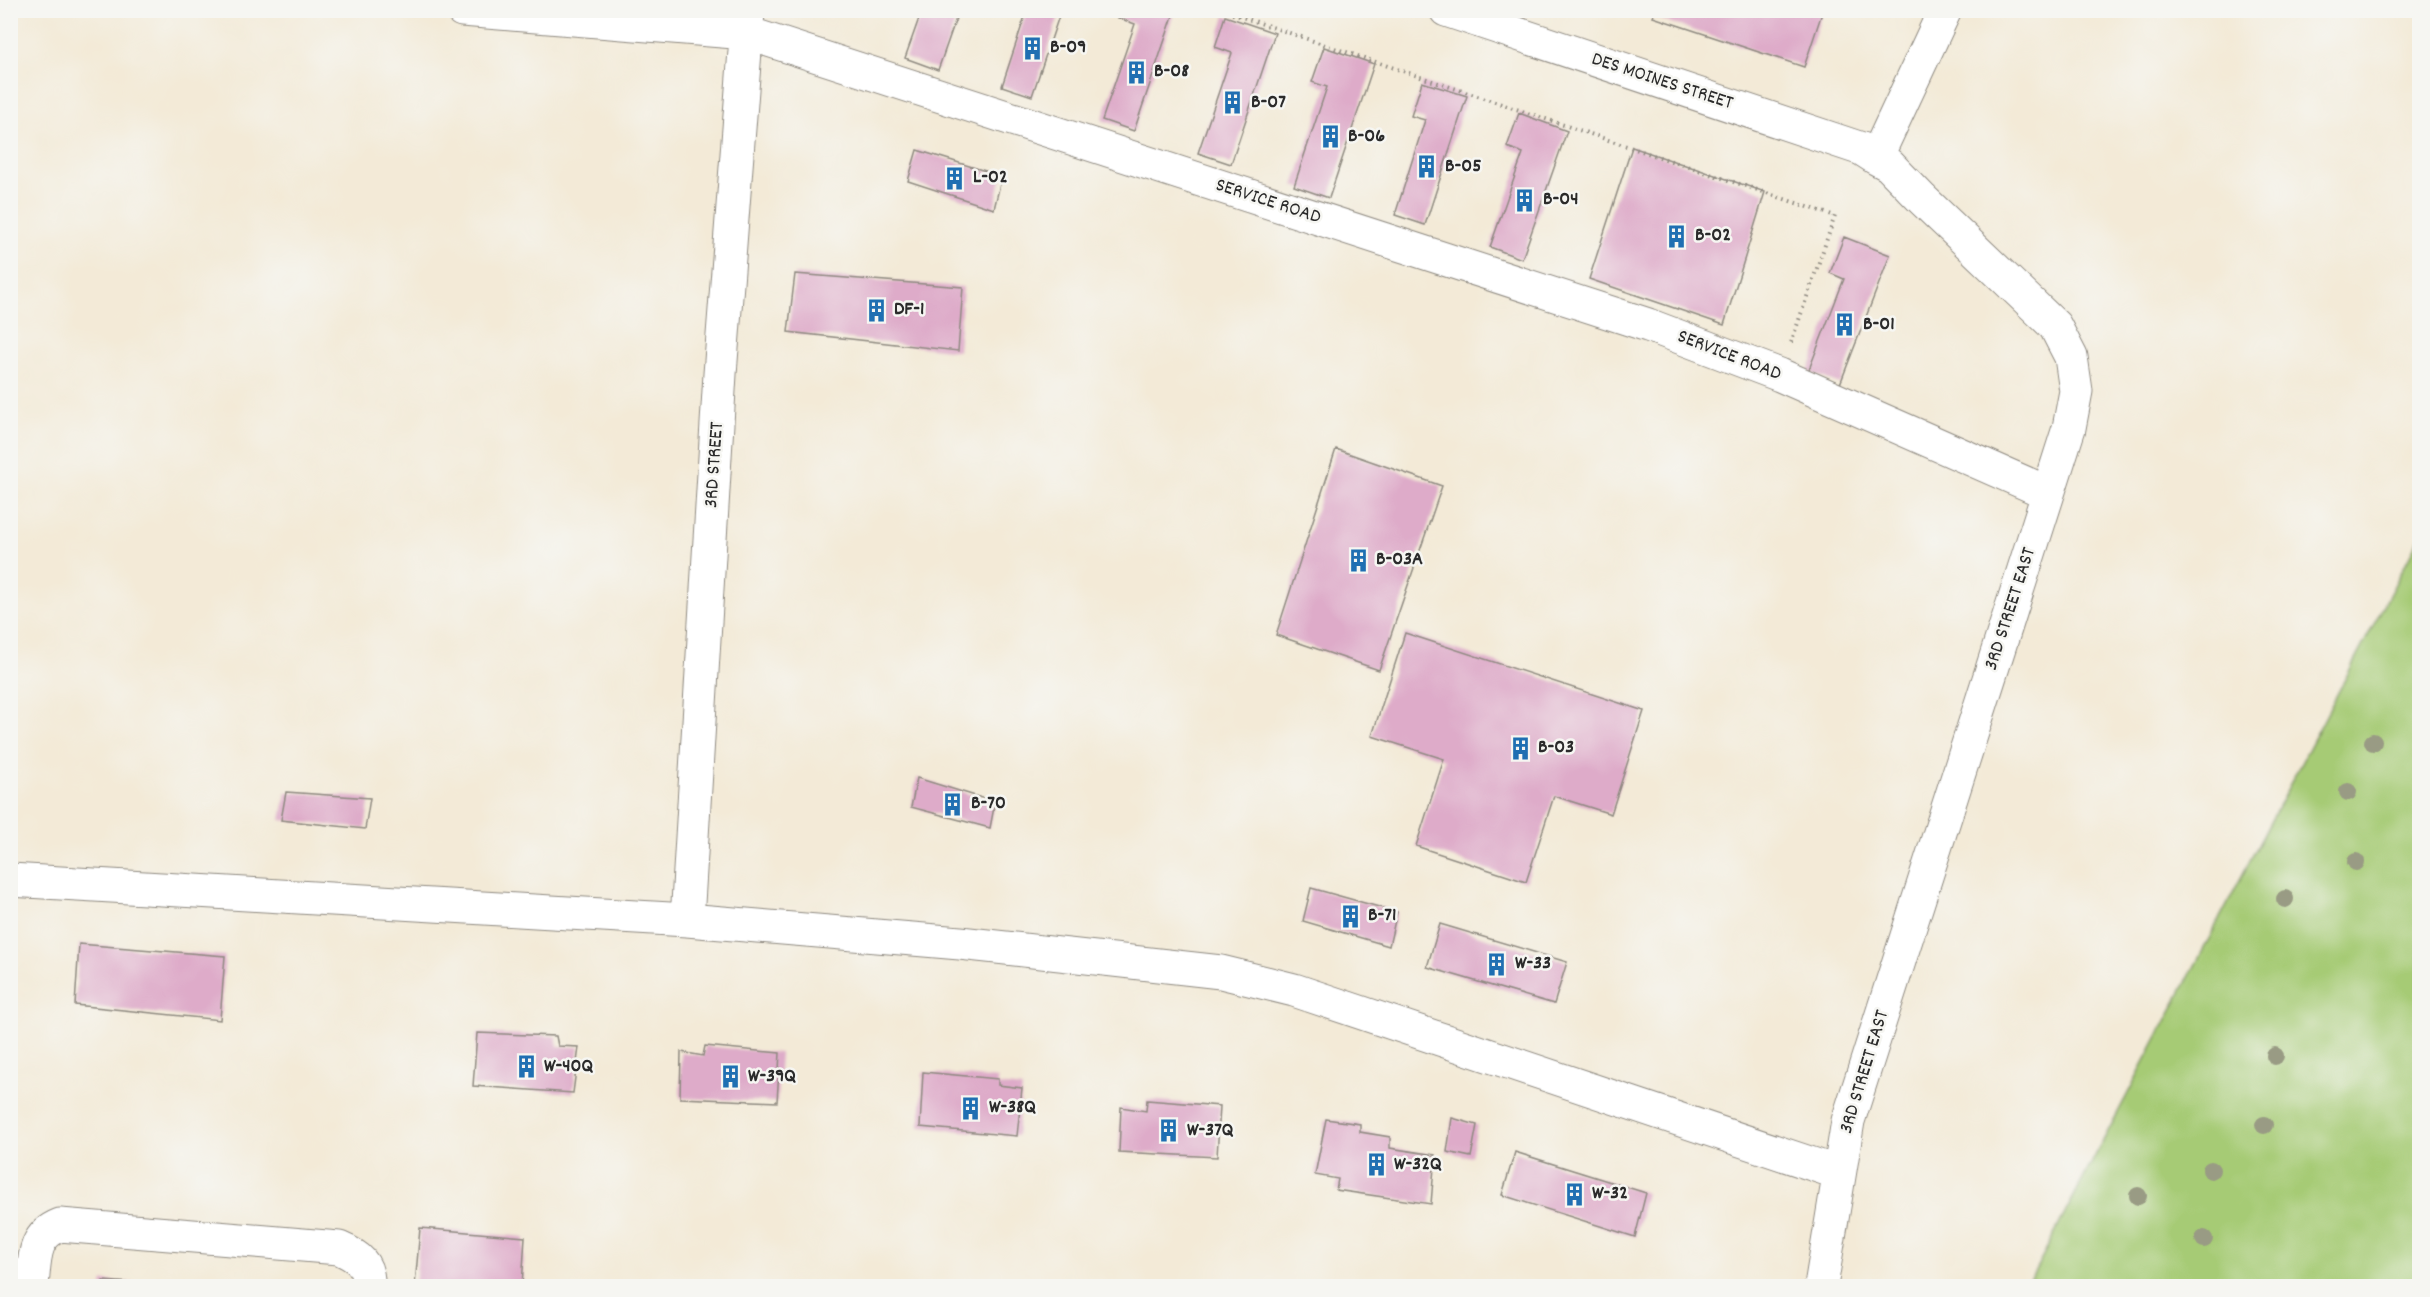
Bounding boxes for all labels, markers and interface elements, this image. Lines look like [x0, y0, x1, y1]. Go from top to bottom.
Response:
place label: B-09 [1050, 34, 1086, 62]
building icon: B-09 [1019, 35, 1045, 61]
street label: DES MOINES STREET [1588, 46, 1736, 118]
place label: B-08 [1154, 58, 1189, 86]
building icon: B-08 [1123, 59, 1149, 85]
place label: B-07 [1251, 89, 1286, 117]
building icon: B-07 [1220, 90, 1246, 116]
place label: B-06 [1348, 123, 1385, 151]
building icon: B-06 [1317, 124, 1343, 150]
place label: B-05 [1445, 153, 1481, 181]
building icon: B-05 [1414, 154, 1440, 180]
place label: L-02 [973, 164, 1008, 192]
building icon: L-02 [942, 165, 968, 191]
street label: SERVICE ROAD [1212, 172, 1324, 232]
place label: B-04 [1543, 186, 1579, 214]
building icon: B-04 [1512, 187, 1538, 213]
place label: B-02 [1695, 222, 1731, 250]
building icon: B-02 [1664, 223, 1690, 249]
place label: DF-1 [894, 296, 924, 324]
building icon: DF-1 [863, 297, 889, 323]
place label: B-01 [1863, 311, 1895, 339]
building icon: B-01 [1832, 312, 1858, 338]
street label: SERVICE ROAD [1673, 323, 1785, 389]
street label: 3RD STREET [698, 421, 732, 509]
street label: 3RD STREET EAST [1978, 544, 2044, 674]
place label: B-03A [1376, 546, 1423, 574]
building icon: B-03A [1345, 547, 1371, 573]
place label: B-03 [1538, 734, 1574, 762]
building icon: B-03 [1507, 735, 1533, 761]
place label: B-70 [971, 790, 1006, 818]
building icon: B-70 [940, 791, 966, 817]
place label: B-71 [1368, 902, 1396, 930]
building icon: B-71 [1337, 903, 1363, 929]
place label: W-33 [1515, 950, 1551, 978]
building icon: W-33 [1484, 951, 1510, 977]
street label: 3RD STREET EAST [1833, 1007, 1897, 1137]
place label: W-40Q [544, 1053, 594, 1081]
building icon: W-40Q [513, 1054, 539, 1080]
place label: W-39Q [748, 1063, 796, 1091]
building icon: W-39Q [717, 1064, 743, 1090]
place label: W-38Q [989, 1094, 1036, 1122]
building icon: W-38Q [958, 1095, 984, 1121]
place label: W-37Q [1187, 1117, 1234, 1145]
building icon: W-37Q [1156, 1118, 1182, 1144]
place label: W-32Q [1394, 1151, 1442, 1179]
building icon: W-32Q [1363, 1152, 1389, 1178]
place label: W-32 [1592, 1180, 1628, 1208]
building icon: W-32 [1561, 1181, 1587, 1207]

